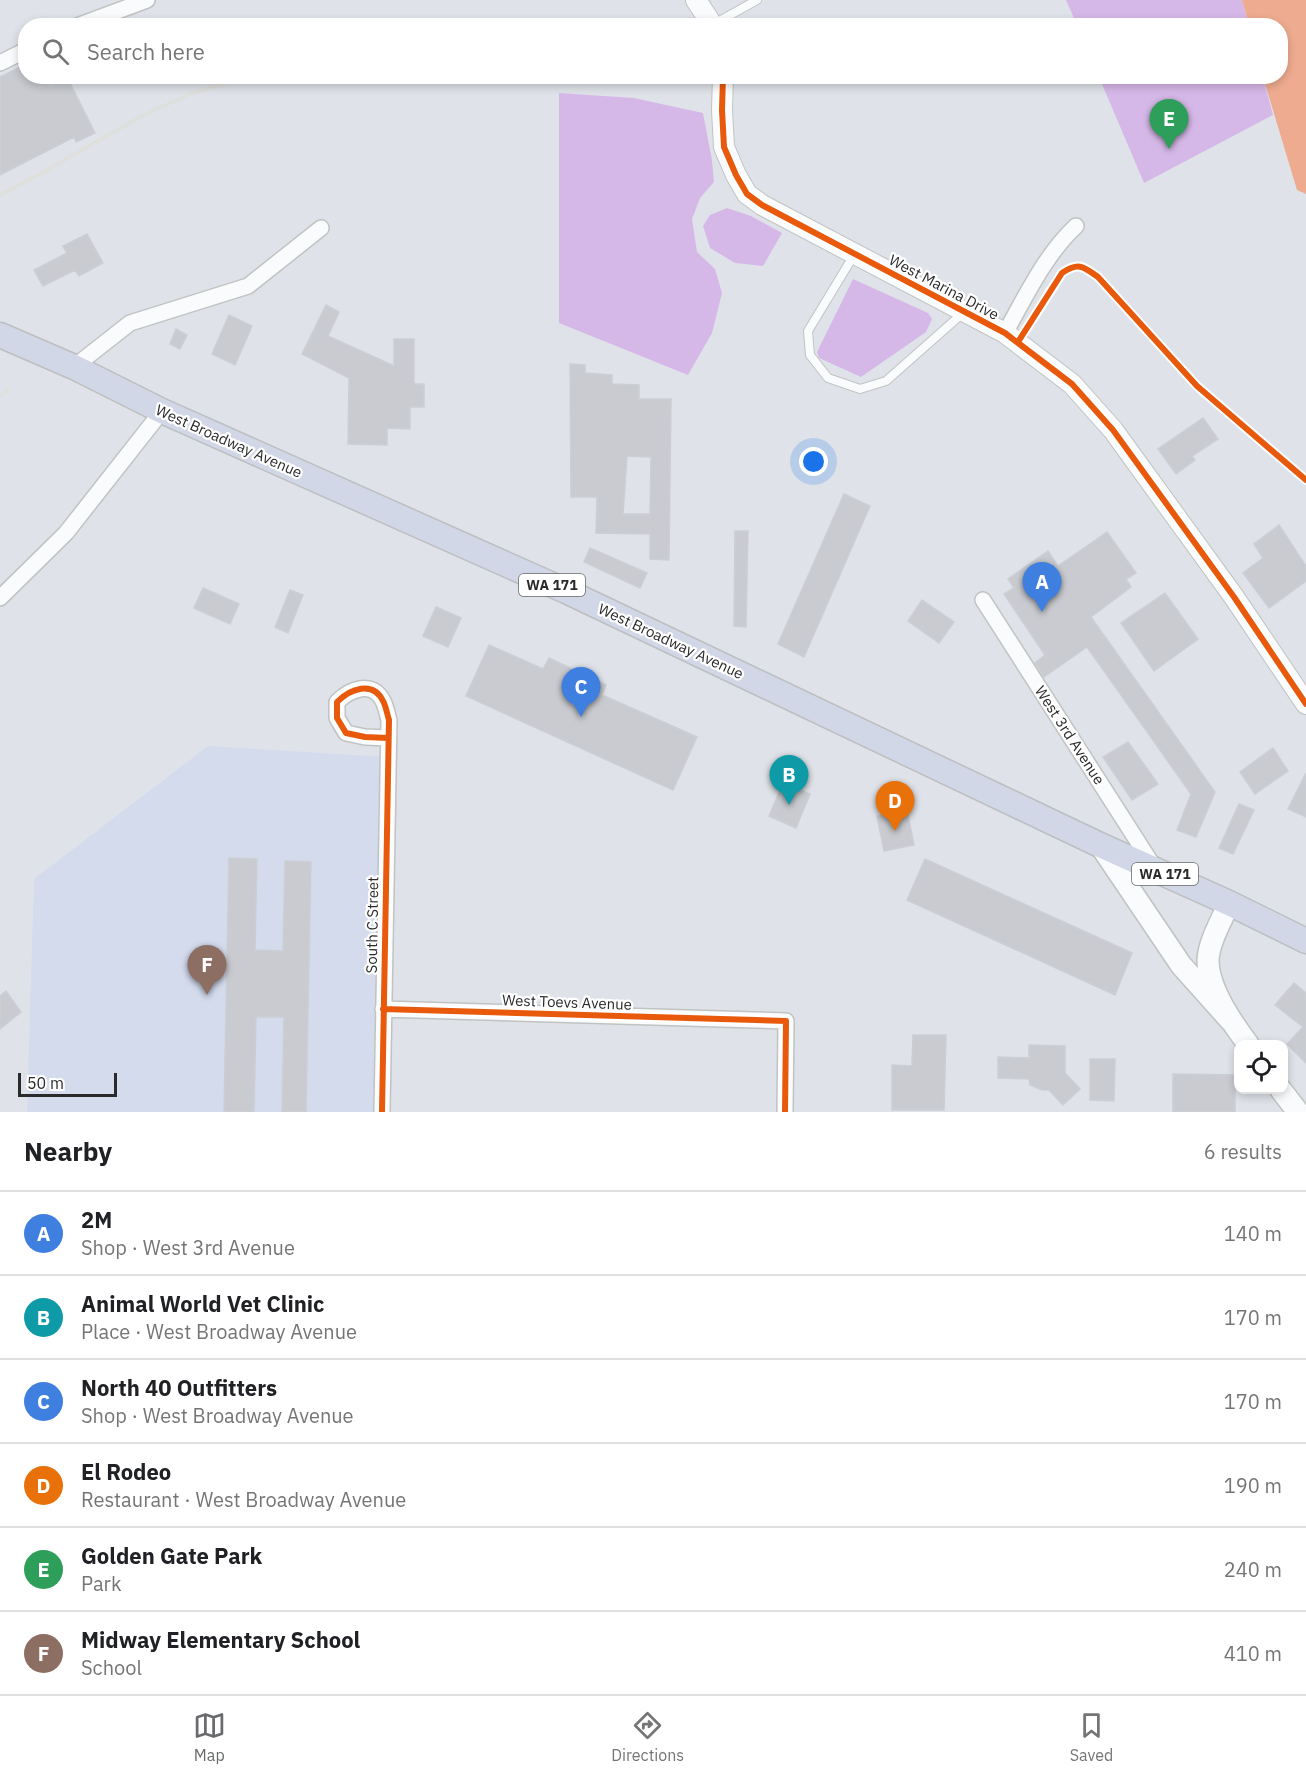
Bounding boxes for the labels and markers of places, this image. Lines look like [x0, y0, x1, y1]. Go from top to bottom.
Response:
pin: E [1150, 100, 1188, 149]
pin: A [1022, 562, 1062, 612]
pin: C [562, 668, 600, 717]
pin: B [770, 756, 808, 805]
pin: D [876, 782, 914, 831]
pin: F [188, 946, 226, 995]

